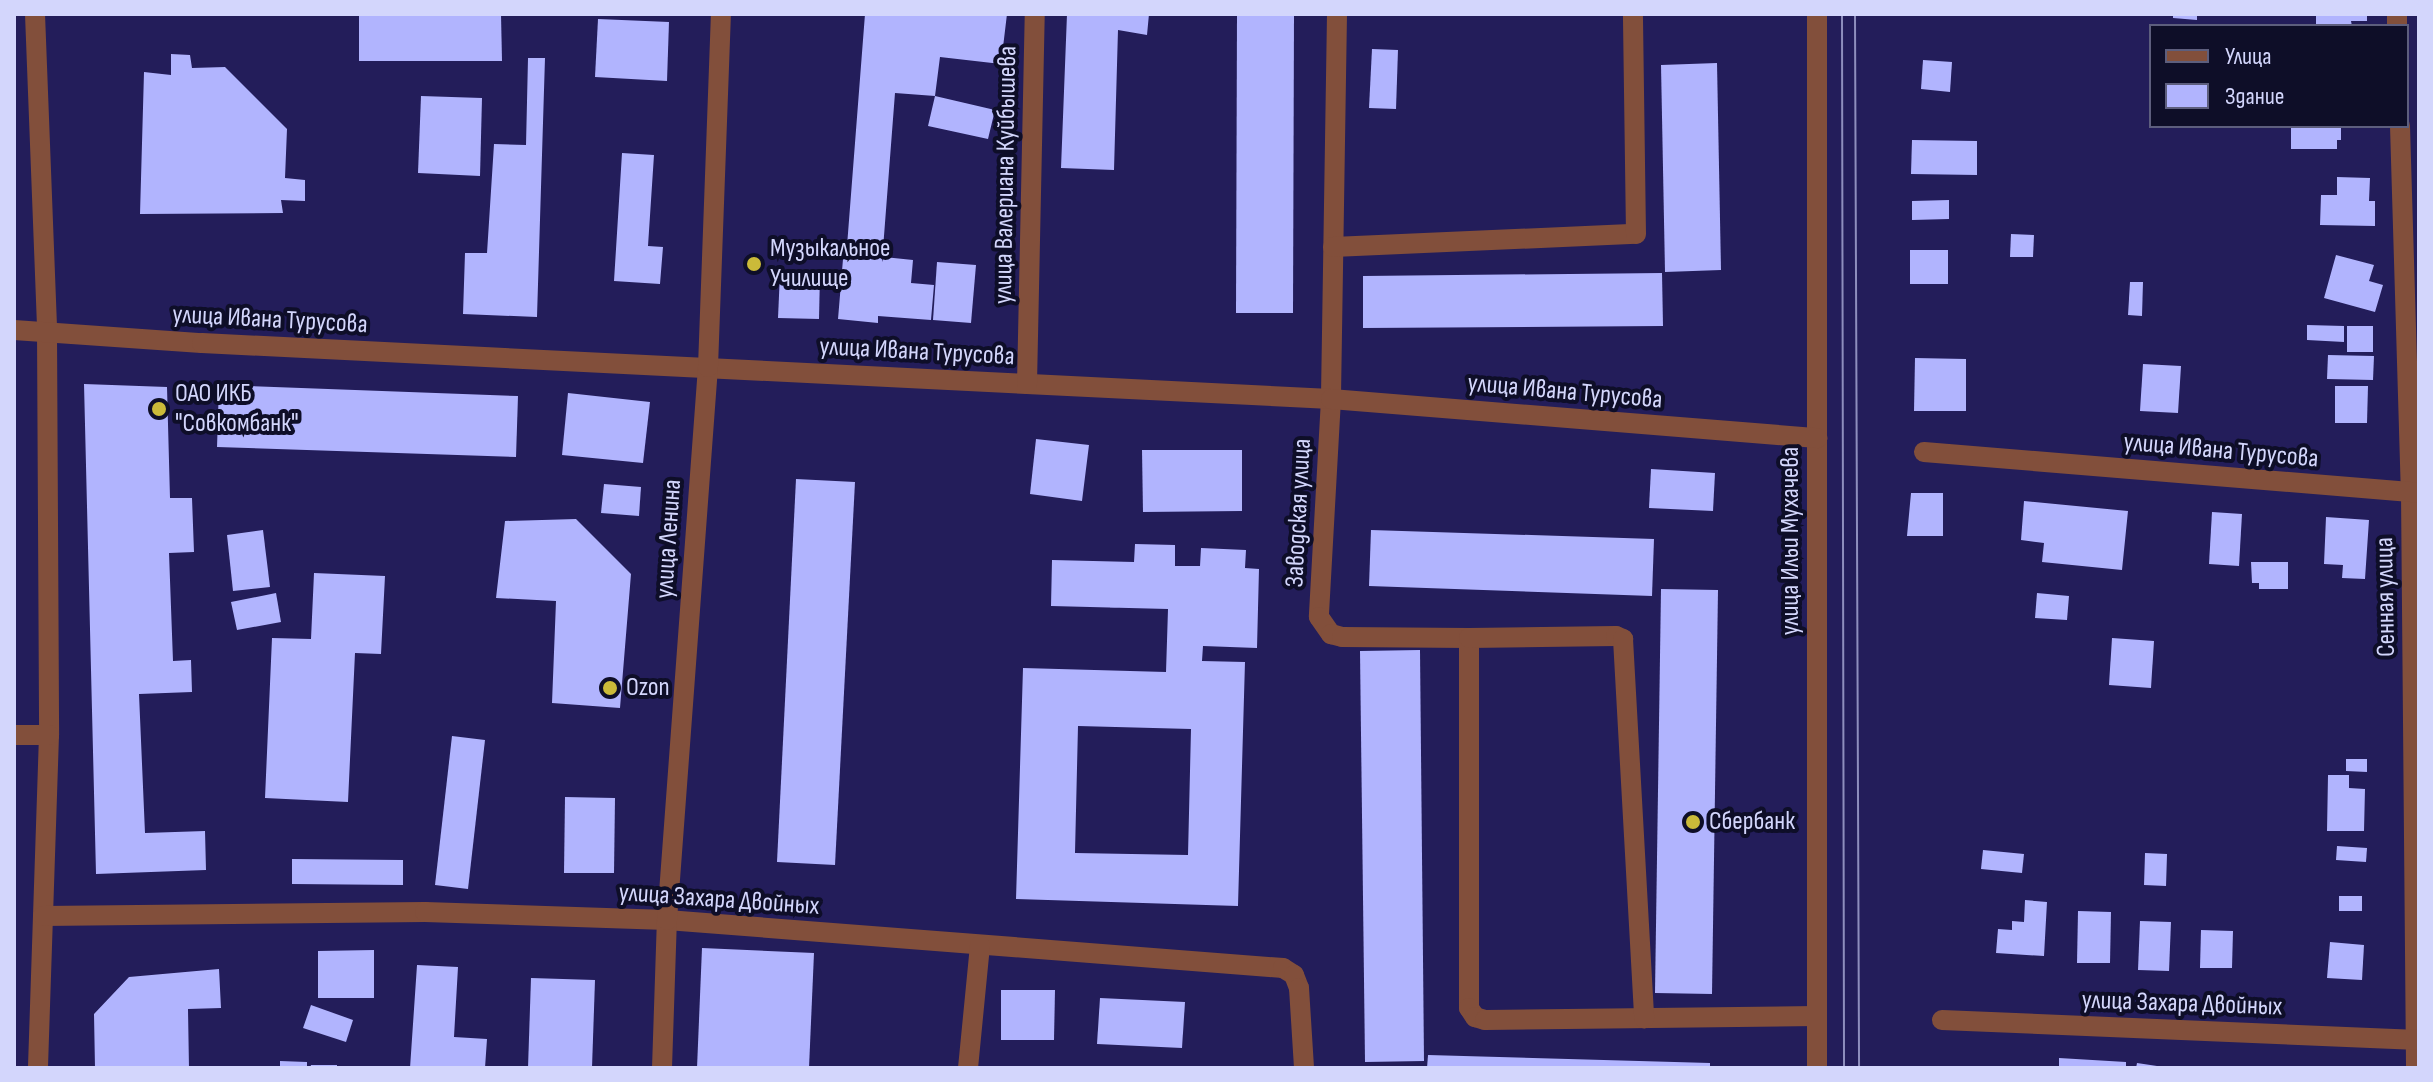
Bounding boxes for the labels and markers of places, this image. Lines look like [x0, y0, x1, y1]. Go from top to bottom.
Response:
place label: Музыкальное Училище [770, 233, 890, 294]
marker: Музыкальное Училище [745, 255, 763, 273]
place label: ОАО ИКБ "Совкомбанк" [175, 378, 299, 440]
marker: ОАО ИКБ "Совкомбанк" [150, 400, 168, 418]
place label: Ozon [626, 672, 670, 704]
marker: Ozon [601, 679, 619, 697]
place label: Сбербанк [1709, 806, 1795, 838]
marker: Сбербанк [1684, 813, 1702, 831]

